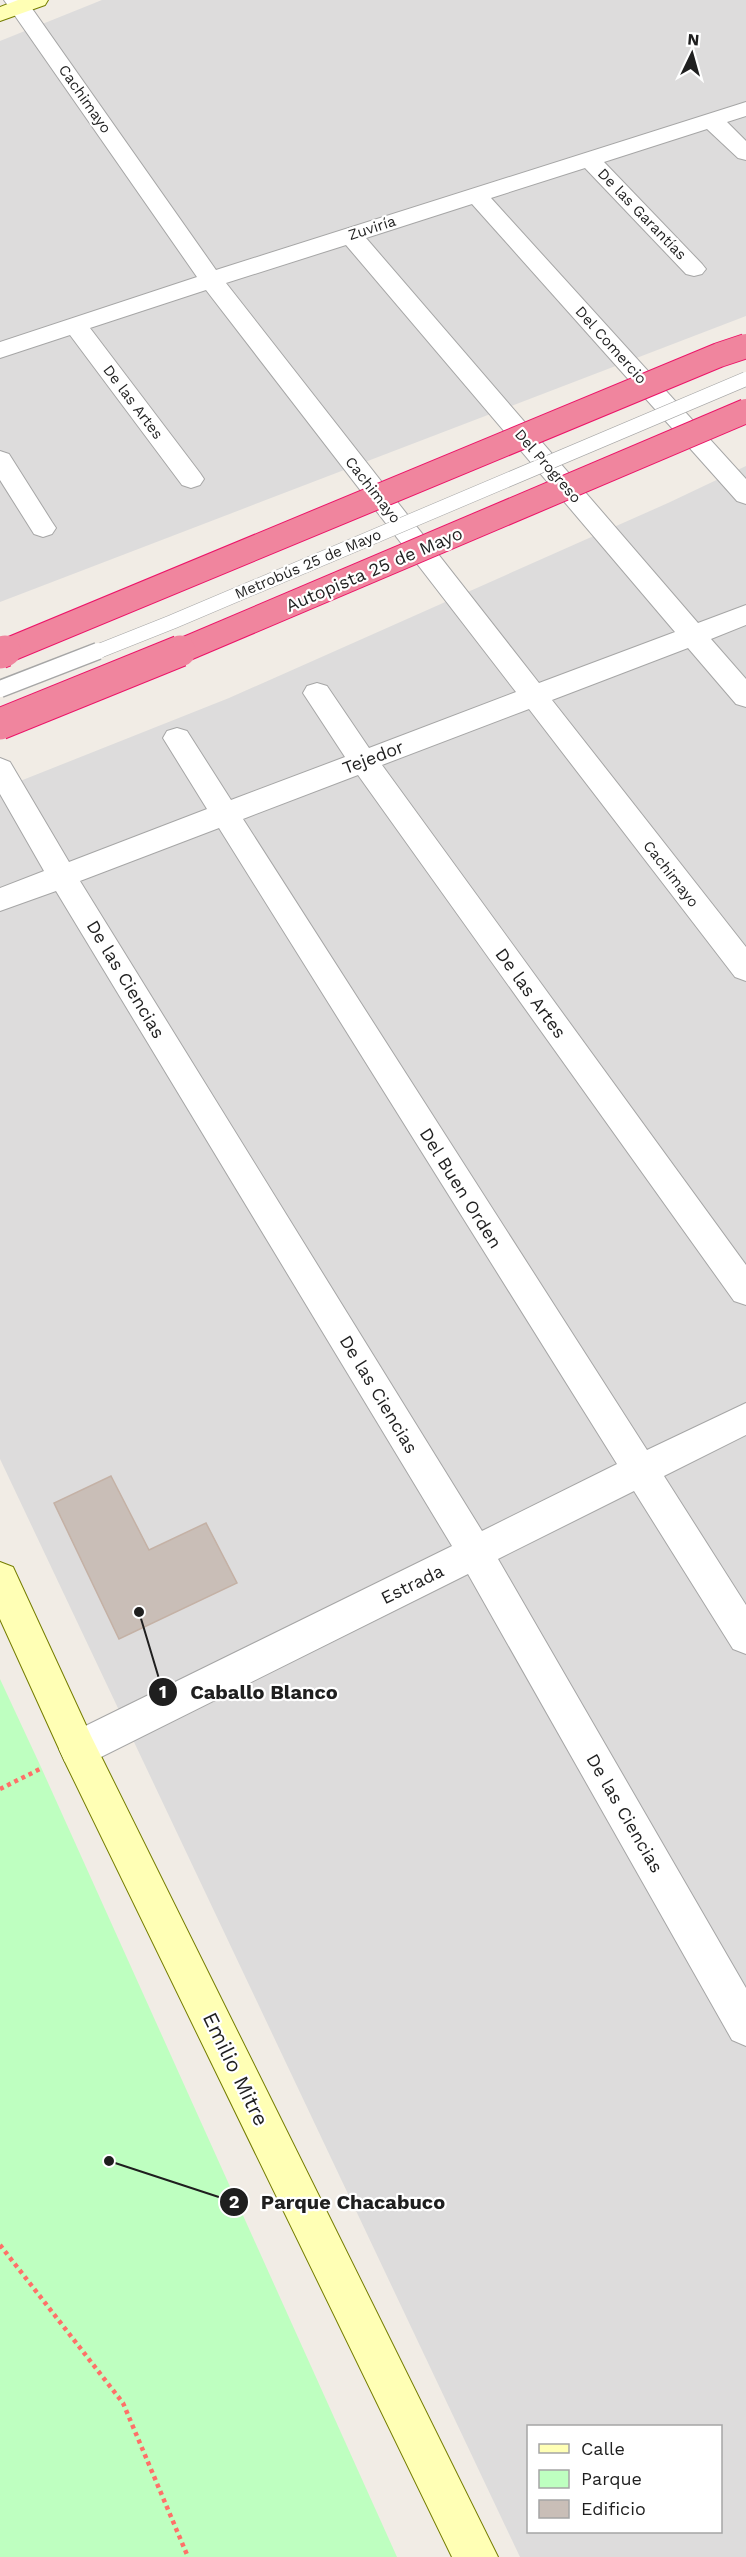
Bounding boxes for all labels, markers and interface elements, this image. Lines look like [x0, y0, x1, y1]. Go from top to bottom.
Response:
north arrow [662, 24, 722, 84]
text: N [687, 30, 700, 50]
street label: Cachimayo [55, 61, 115, 137]
street label: De las Garantías [594, 164, 690, 264]
street label: Zuviría [346, 212, 398, 244]
street label: Del Comercio [571, 302, 651, 388]
street label: De las Artes [99, 361, 167, 443]
street label: Del Progreso [511, 425, 585, 507]
street label: Cachimayo [341, 453, 405, 527]
street label: Autopista 25 de Mayo [282, 522, 466, 616]
street label: Metrobús 25 de Mayo [232, 525, 384, 603]
street label: Tejedor [339, 736, 407, 778]
street label: Cachimayo [639, 837, 703, 911]
street label: De las Ciencias [82, 916, 170, 1042]
street label: De las Artes [491, 944, 571, 1042]
street label: Del Buen Orden [415, 1124, 507, 1252]
street label: De las Ciencias [335, 1331, 423, 1457]
street label: Estrada [377, 1560, 447, 1608]
callout: Caballo Blanco [148, 1673, 350, 1711]
text: Caballo Blanco [190, 1680, 338, 1704]
text: 1 [159, 1681, 167, 1702]
street label: De las Ciencias [582, 1750, 668, 1876]
street label: Emilio Mitre [198, 2008, 274, 2130]
callout: Parque Chacabuco [219, 2183, 457, 2221]
text: Parque Chacabuco [261, 2190, 445, 2214]
text: 2 [229, 2191, 239, 2212]
legend [527, 2425, 722, 2533]
text: Calle [581, 2438, 625, 2459]
text: Parque [581, 2468, 642, 2489]
text: Edificio [581, 2498, 646, 2519]

